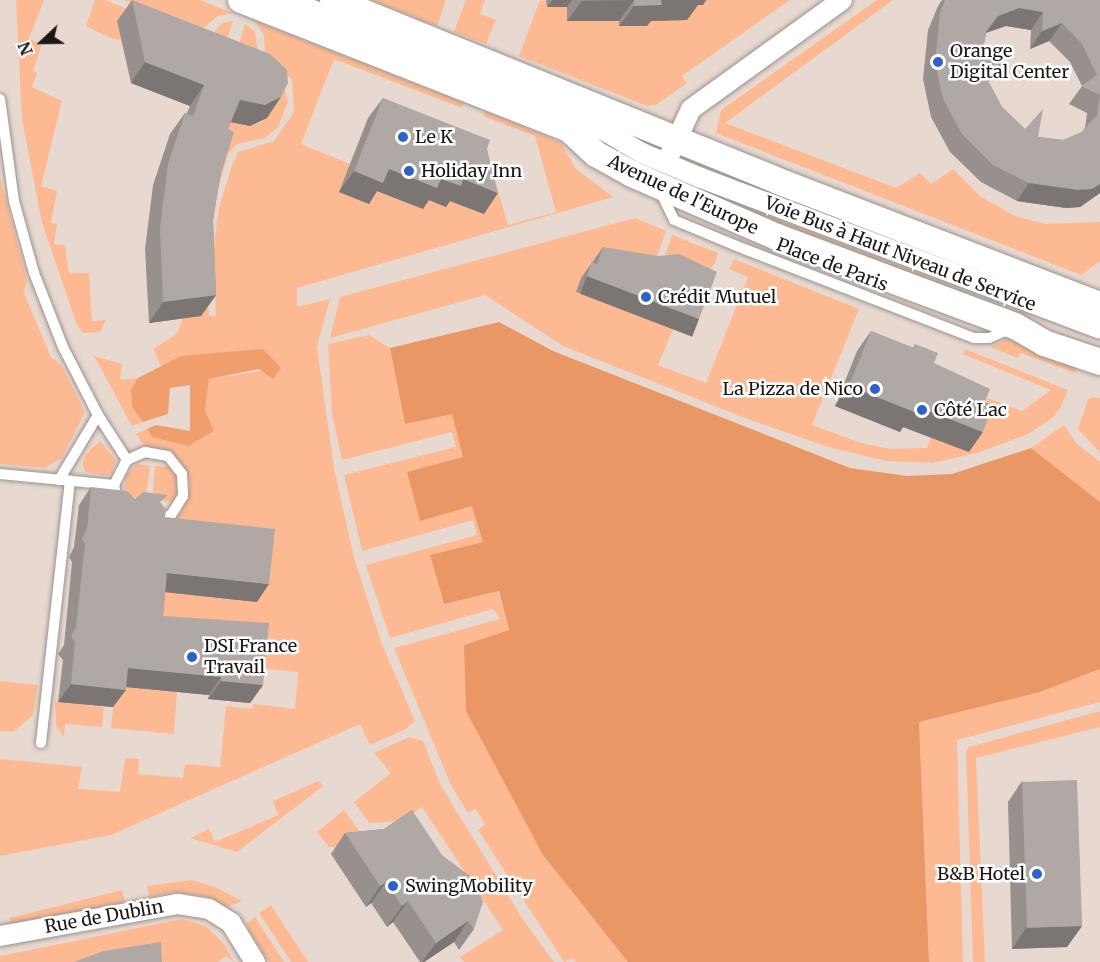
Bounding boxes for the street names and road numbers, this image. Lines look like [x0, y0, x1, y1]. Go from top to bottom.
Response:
street label: Avenue de l'Europe [604, 151, 762, 239]
street label: Voie Bus à Haut Niveau de Service [761, 192, 1039, 316]
street label: Place de Paris [773, 234, 891, 296]
street label: Rue de Dublin [43, 896, 165, 938]

